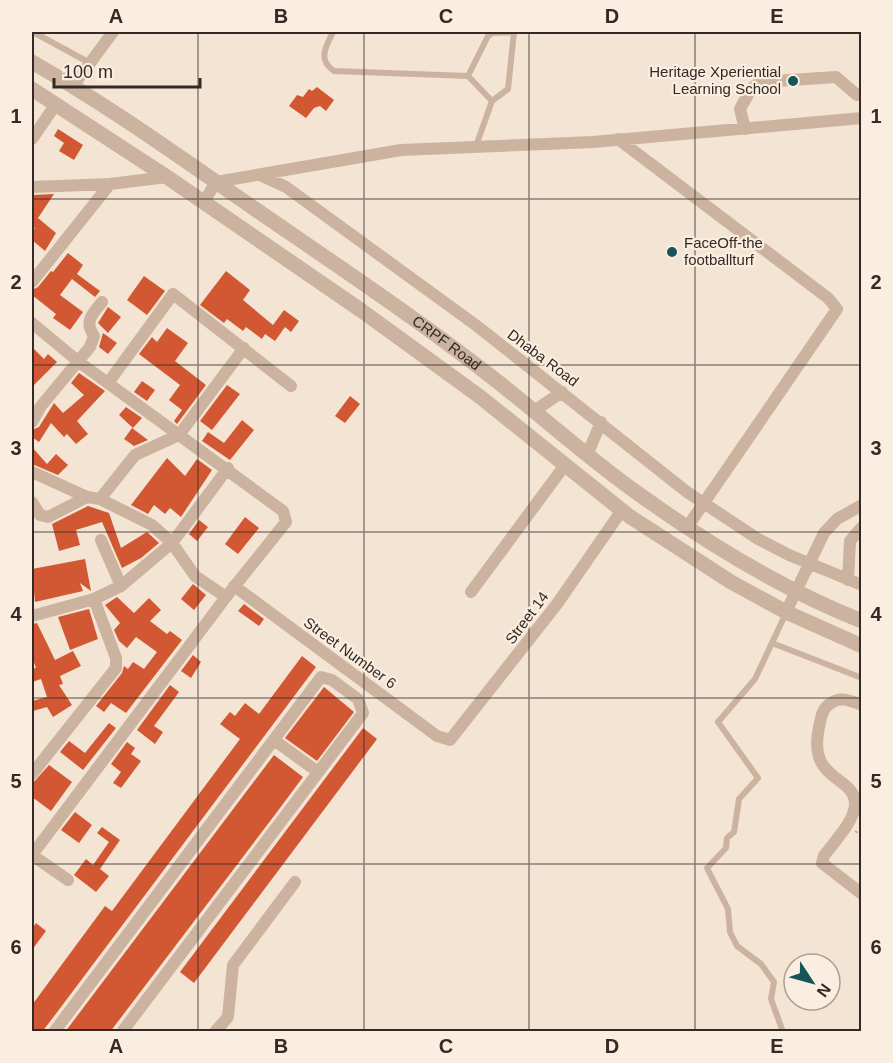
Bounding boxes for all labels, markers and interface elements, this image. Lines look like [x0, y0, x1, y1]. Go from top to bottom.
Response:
text: A [109, 5, 123, 27]
text: B [274, 5, 288, 27]
text: C [439, 5, 453, 27]
text: D [605, 5, 619, 27]
text: E [770, 5, 784, 27]
scale bar [54, 51, 200, 89]
text: 100 m [63, 62, 113, 82]
place label: Heritage Xperiential Learning School [649, 63, 781, 97]
marker: Heritage Xperiential Learning School [786, 74, 800, 88]
text: 1 [10, 105, 22, 127]
text: 1 [870, 105, 882, 127]
place label: FaceOff-the footballturf [684, 234, 763, 268]
marker: FaceOff-the footballturf [665, 245, 679, 259]
text: 2 [10, 271, 22, 293]
text: 2 [870, 271, 882, 293]
street label: CRPF Road [409, 312, 484, 374]
street label: Dhaba Road [505, 325, 582, 390]
text: 3 [10, 437, 22, 459]
text: 3 [870, 437, 882, 459]
street label: Street 14 [501, 588, 552, 647]
text: 4 [10, 603, 22, 625]
text: 4 [870, 603, 882, 625]
street label: Street Number 6 [301, 613, 400, 692]
text: 5 [10, 770, 22, 792]
text: 5 [870, 770, 882, 792]
text: 6 [10, 936, 22, 958]
text: 6 [870, 936, 882, 958]
north arrow [782, 952, 842, 1012]
text: N [813, 981, 834, 1000]
text: A [109, 1035, 123, 1057]
text: B [274, 1035, 288, 1057]
text: C [439, 1035, 453, 1057]
text: D [605, 1035, 619, 1057]
text: E [770, 1035, 784, 1057]

